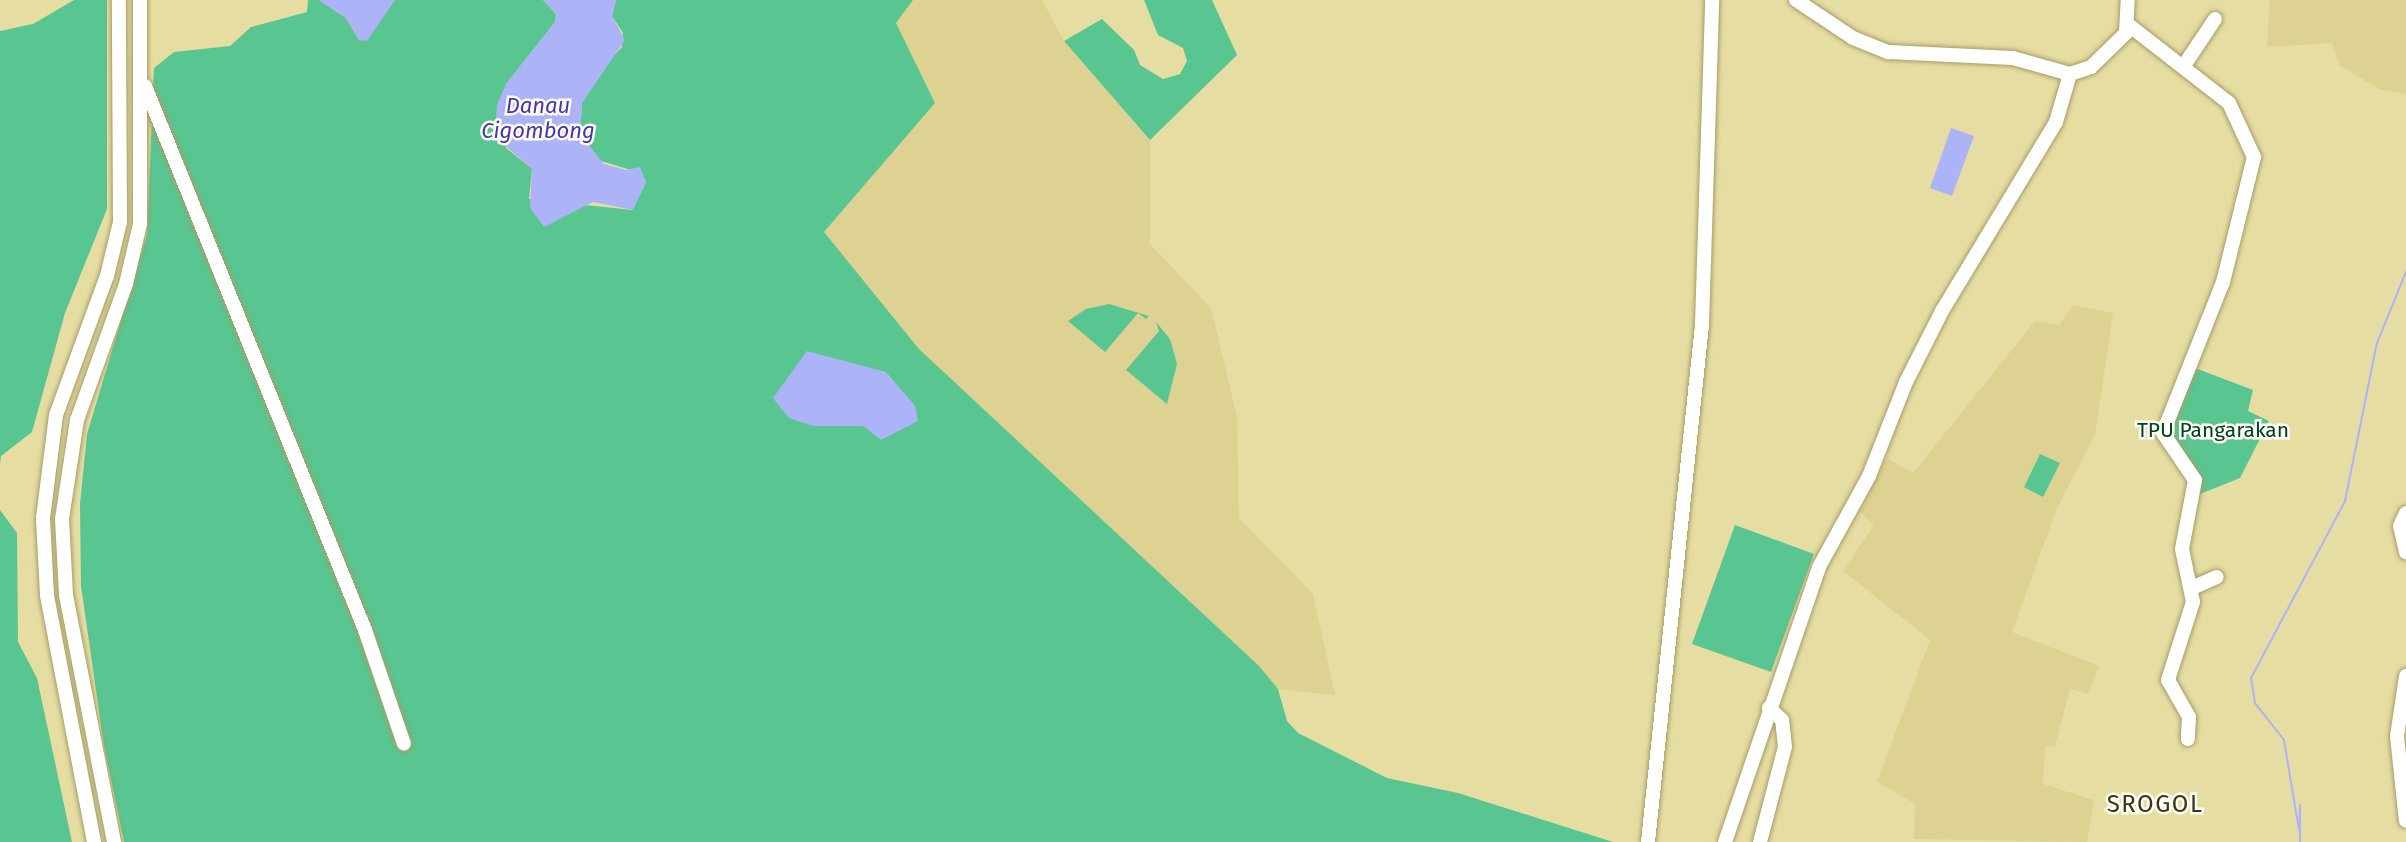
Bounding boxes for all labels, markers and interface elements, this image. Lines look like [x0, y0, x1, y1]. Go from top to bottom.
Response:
water label: Danau Cigombong [481, 92, 595, 144]
park label: TPU Pangarakan [2137, 417, 2289, 443]
district label: SROGOL [2107, 791, 2203, 819]

